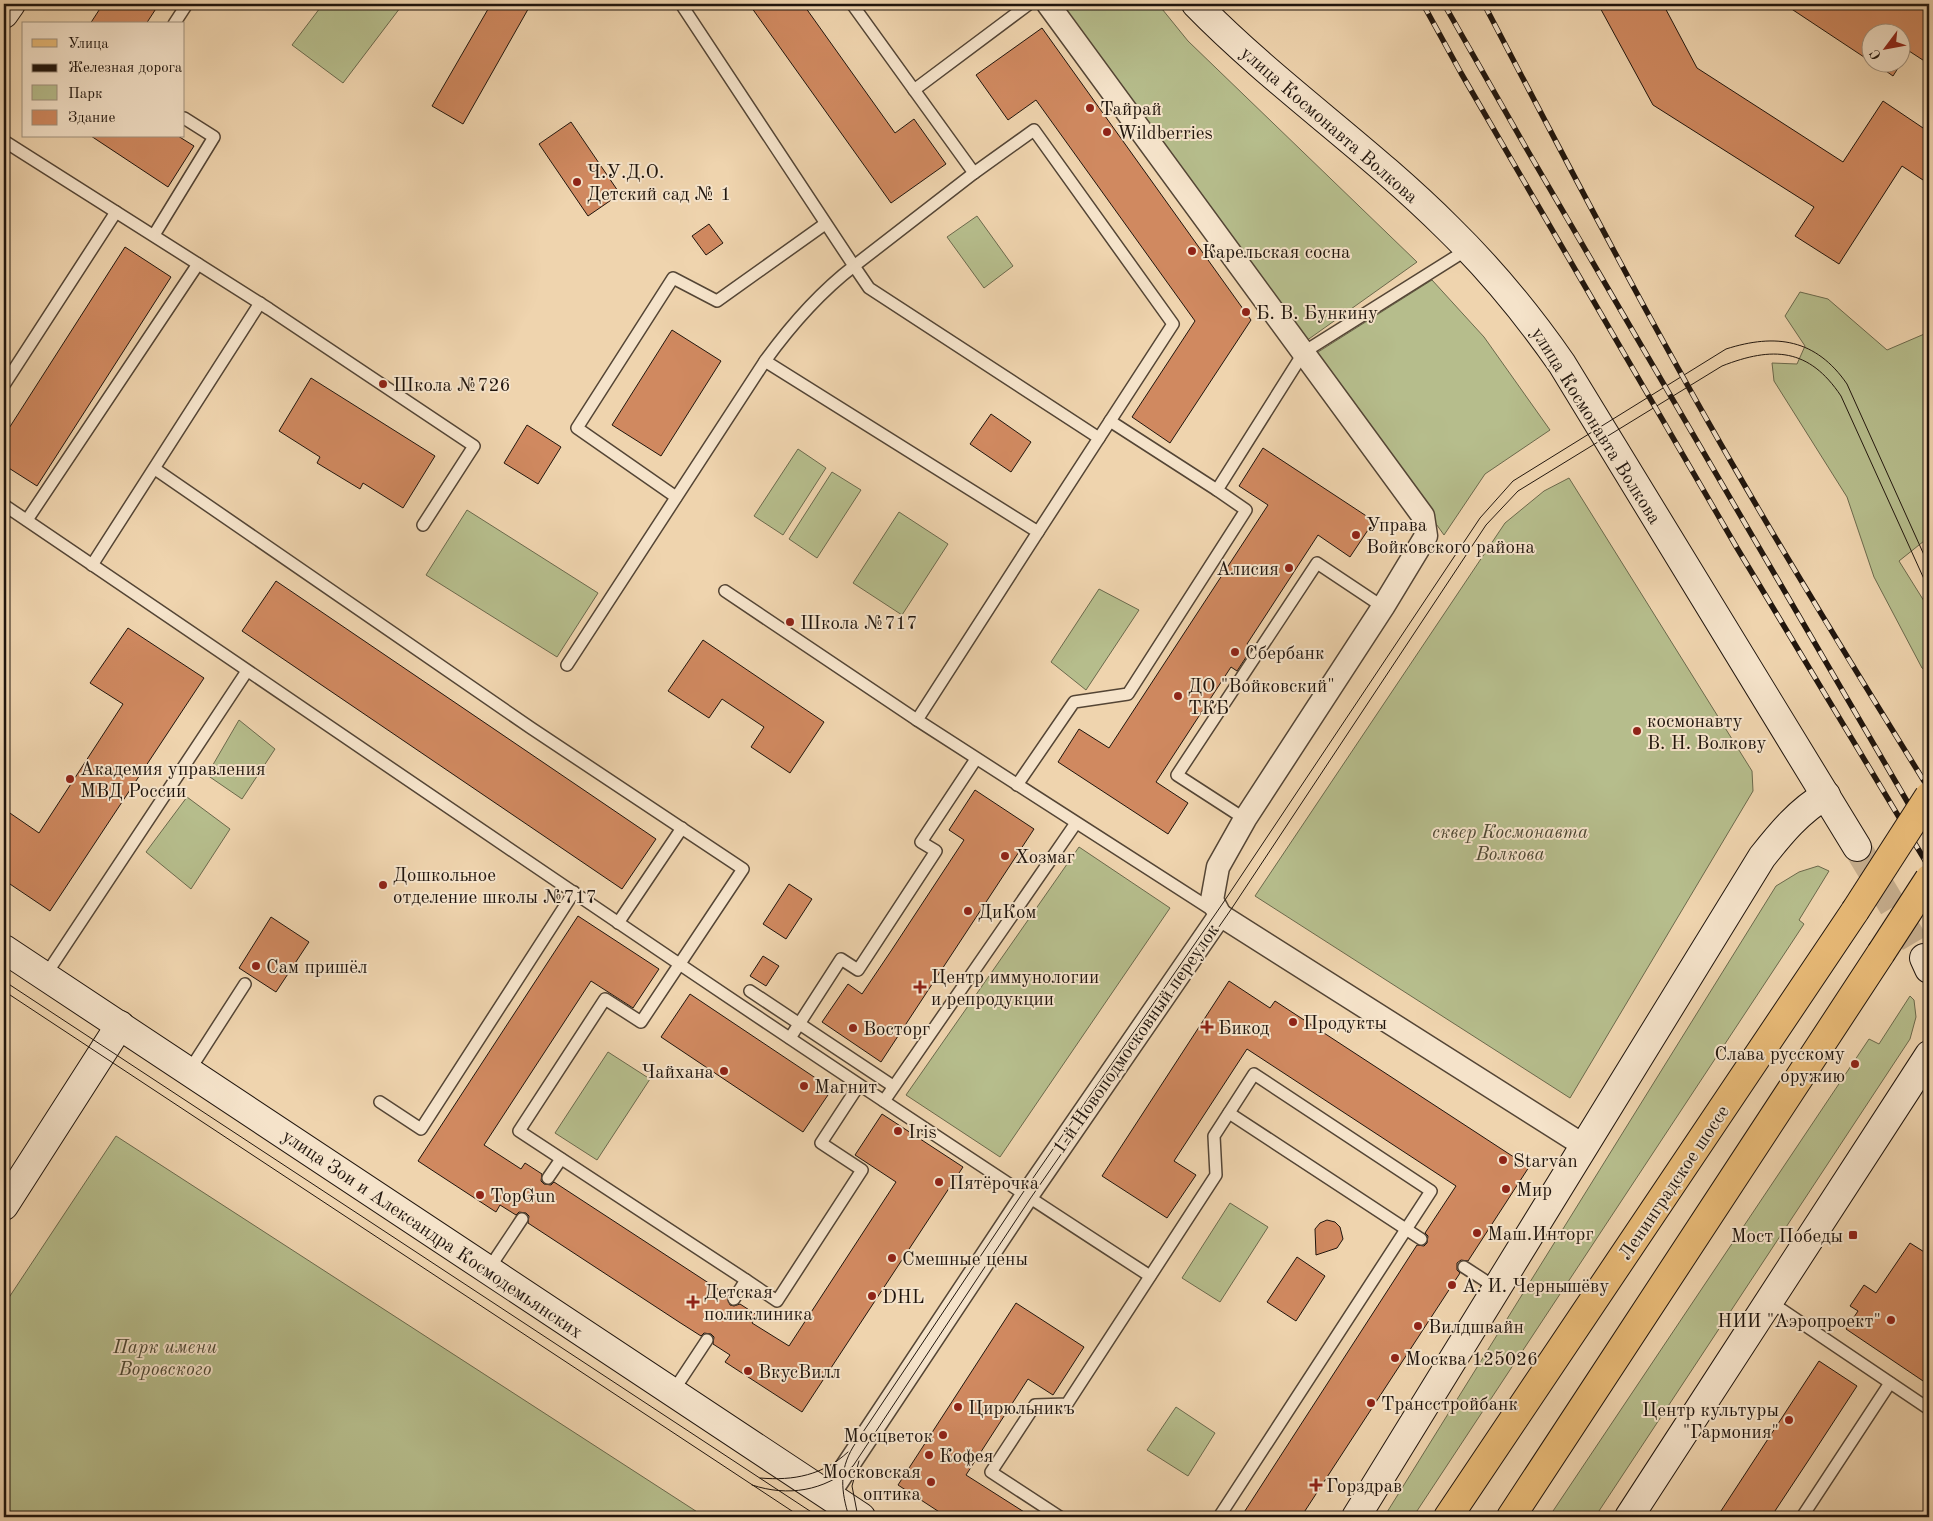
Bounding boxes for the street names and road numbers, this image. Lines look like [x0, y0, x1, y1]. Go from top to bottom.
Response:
street label: улица Космонавта Волкова [1236, 44, 1421, 208]
street label: улица Космонавта Волкова [1526, 325, 1664, 529]
street label: 1-й Новоподмосковный переулок [1050, 921, 1224, 1158]
street label: Ленинградское шоссе [1616, 1103, 1734, 1264]
street label: улица Зои и Александра Космодемьянских [278, 1127, 585, 1343]

